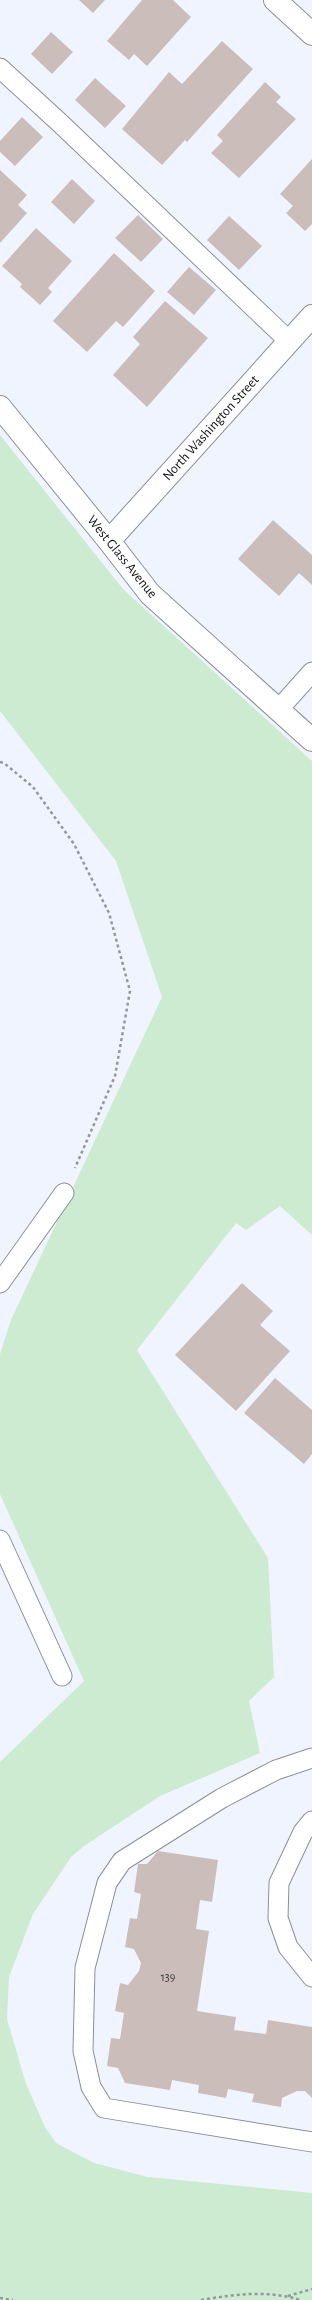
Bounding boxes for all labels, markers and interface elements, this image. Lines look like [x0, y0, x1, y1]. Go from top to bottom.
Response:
street label: North Washington Street [160, 372, 262, 483]
street label: West Glass Avenue [84, 513, 160, 601]
house number: 139 [161, 1971, 176, 1983]

